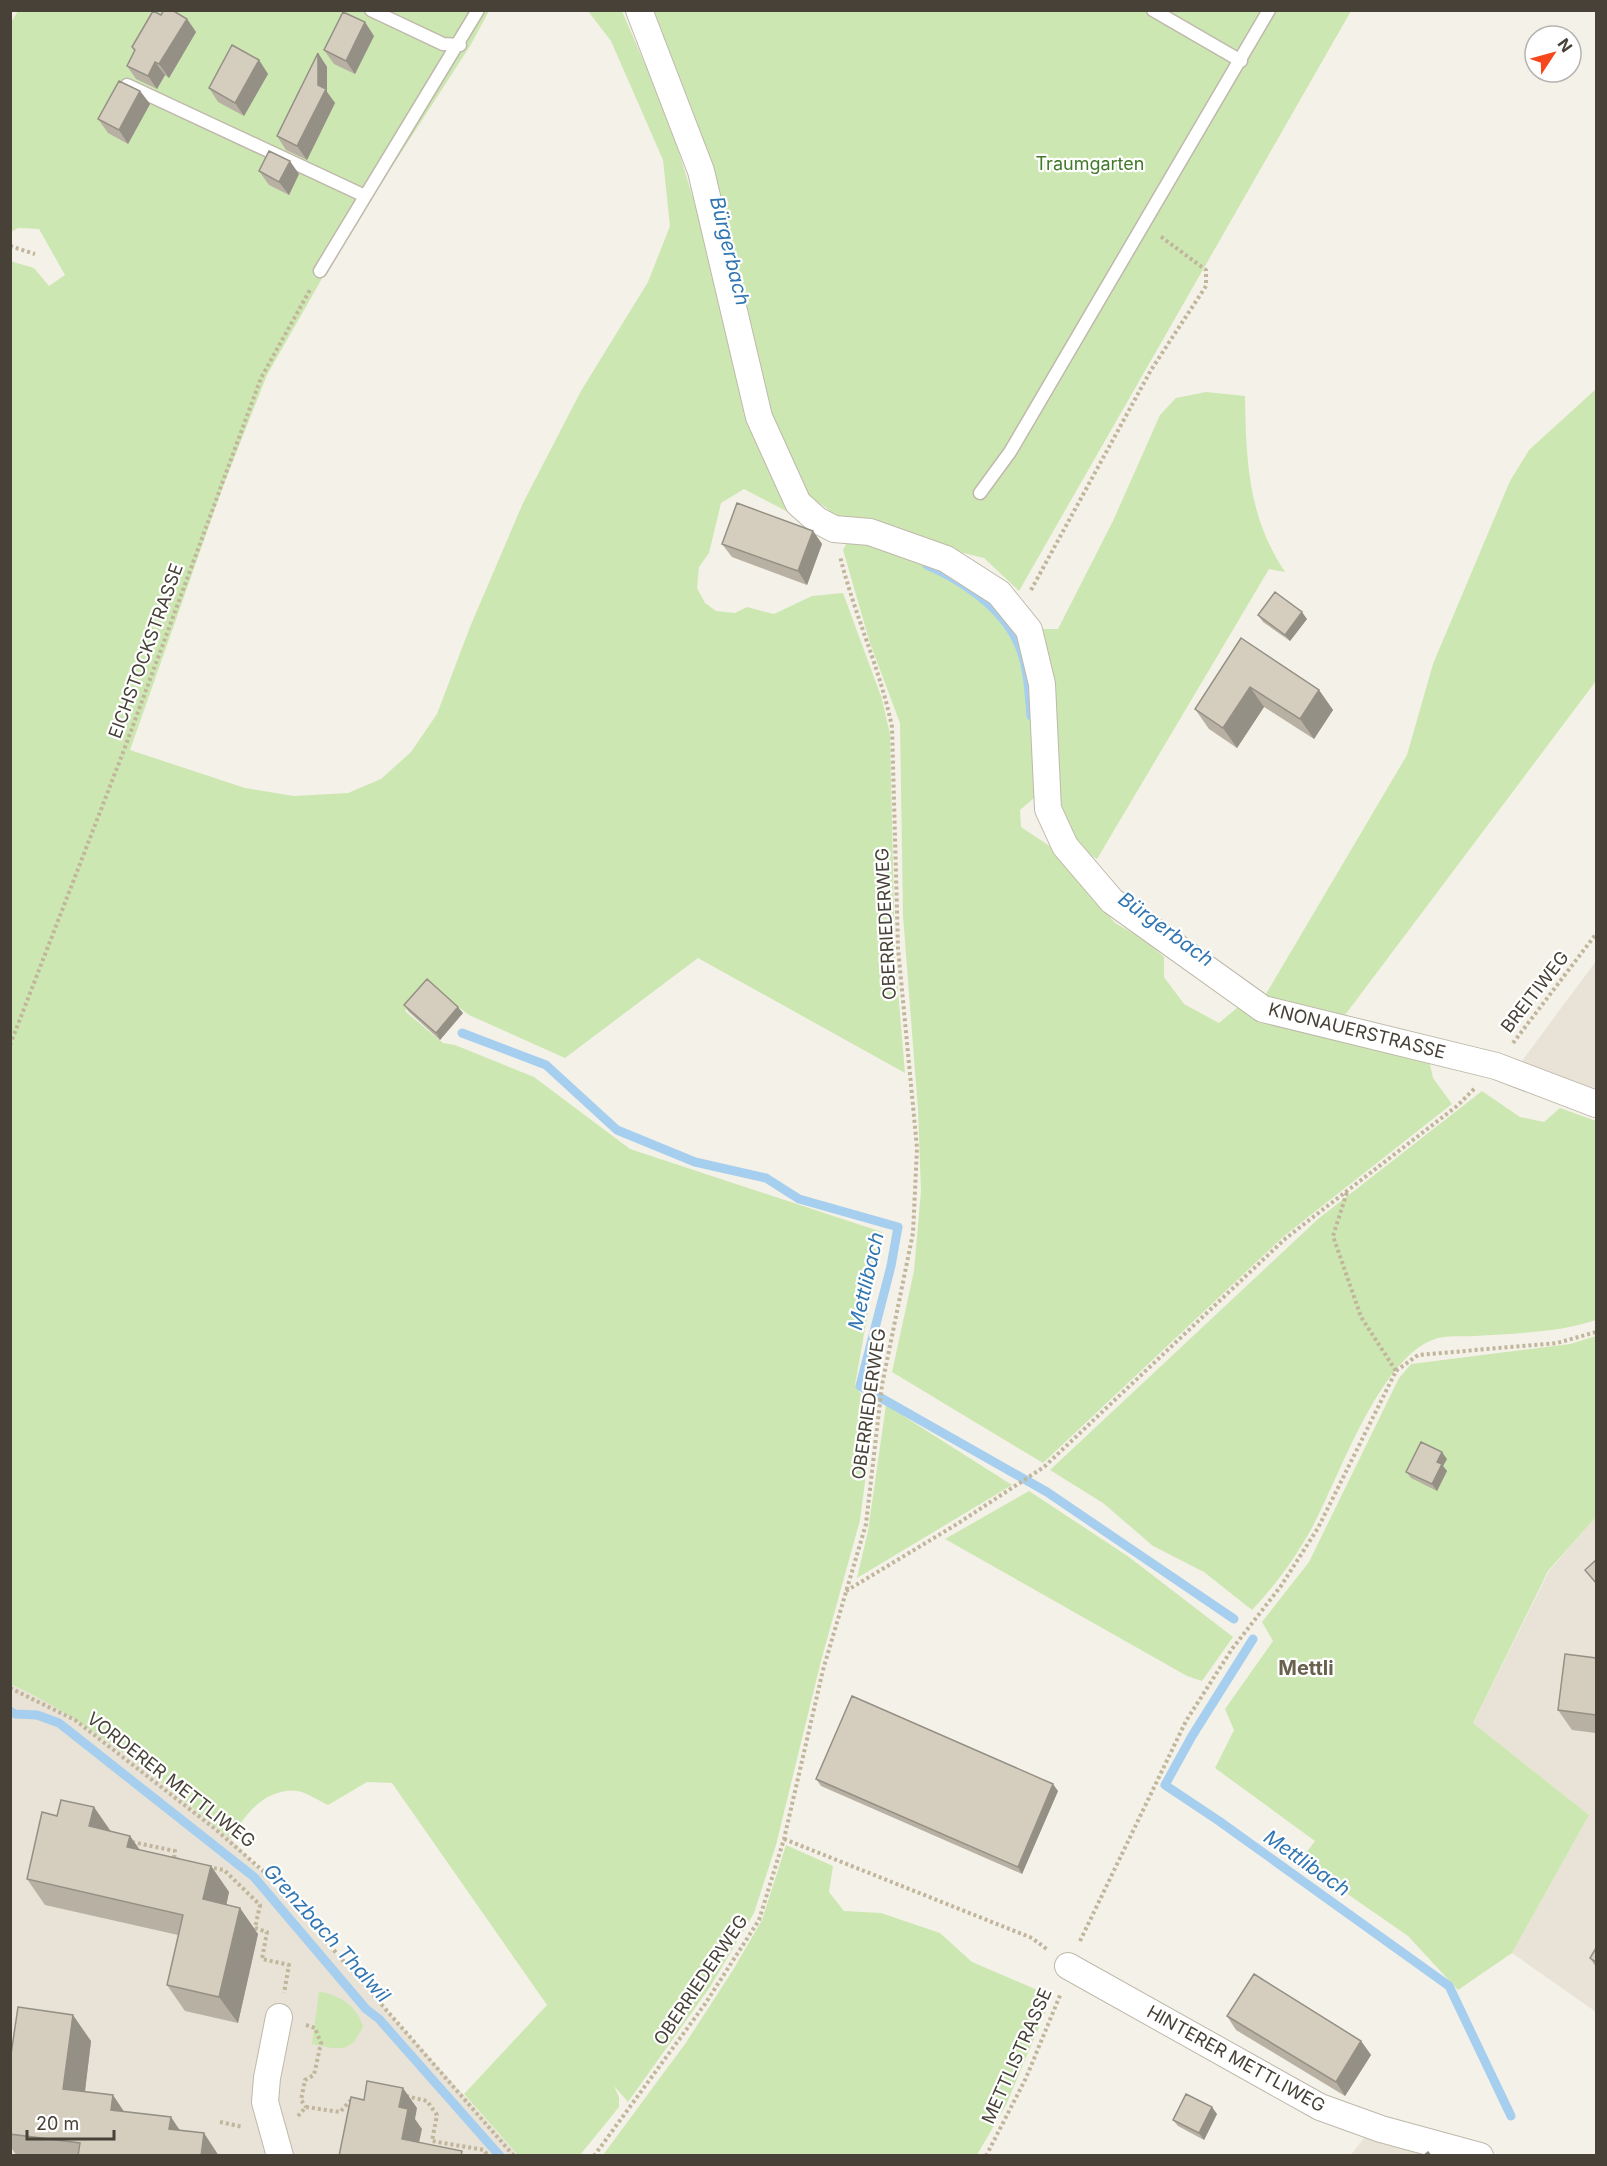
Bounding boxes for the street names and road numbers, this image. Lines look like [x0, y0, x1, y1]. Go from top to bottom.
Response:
street label: EICHSTOCKSTRASSE [104, 560, 187, 741]
street label: OBERRIEDERWEG [871, 847, 900, 1001]
street label: BREITIWEG [1496, 947, 1573, 1037]
street label: KNONAUERSTRASSE [1266, 998, 1448, 1063]
street label: OBERRIEDERWEG [847, 1327, 890, 1481]
street label: VORDERER METTLIWEG [83, 1708, 259, 1852]
street label: OBERRIEDERWEG [649, 1911, 752, 2049]
street label: METTLISTRASSE [977, 1985, 1056, 2127]
street label: HINTERER METTLIWEG [1143, 2001, 1329, 2116]

